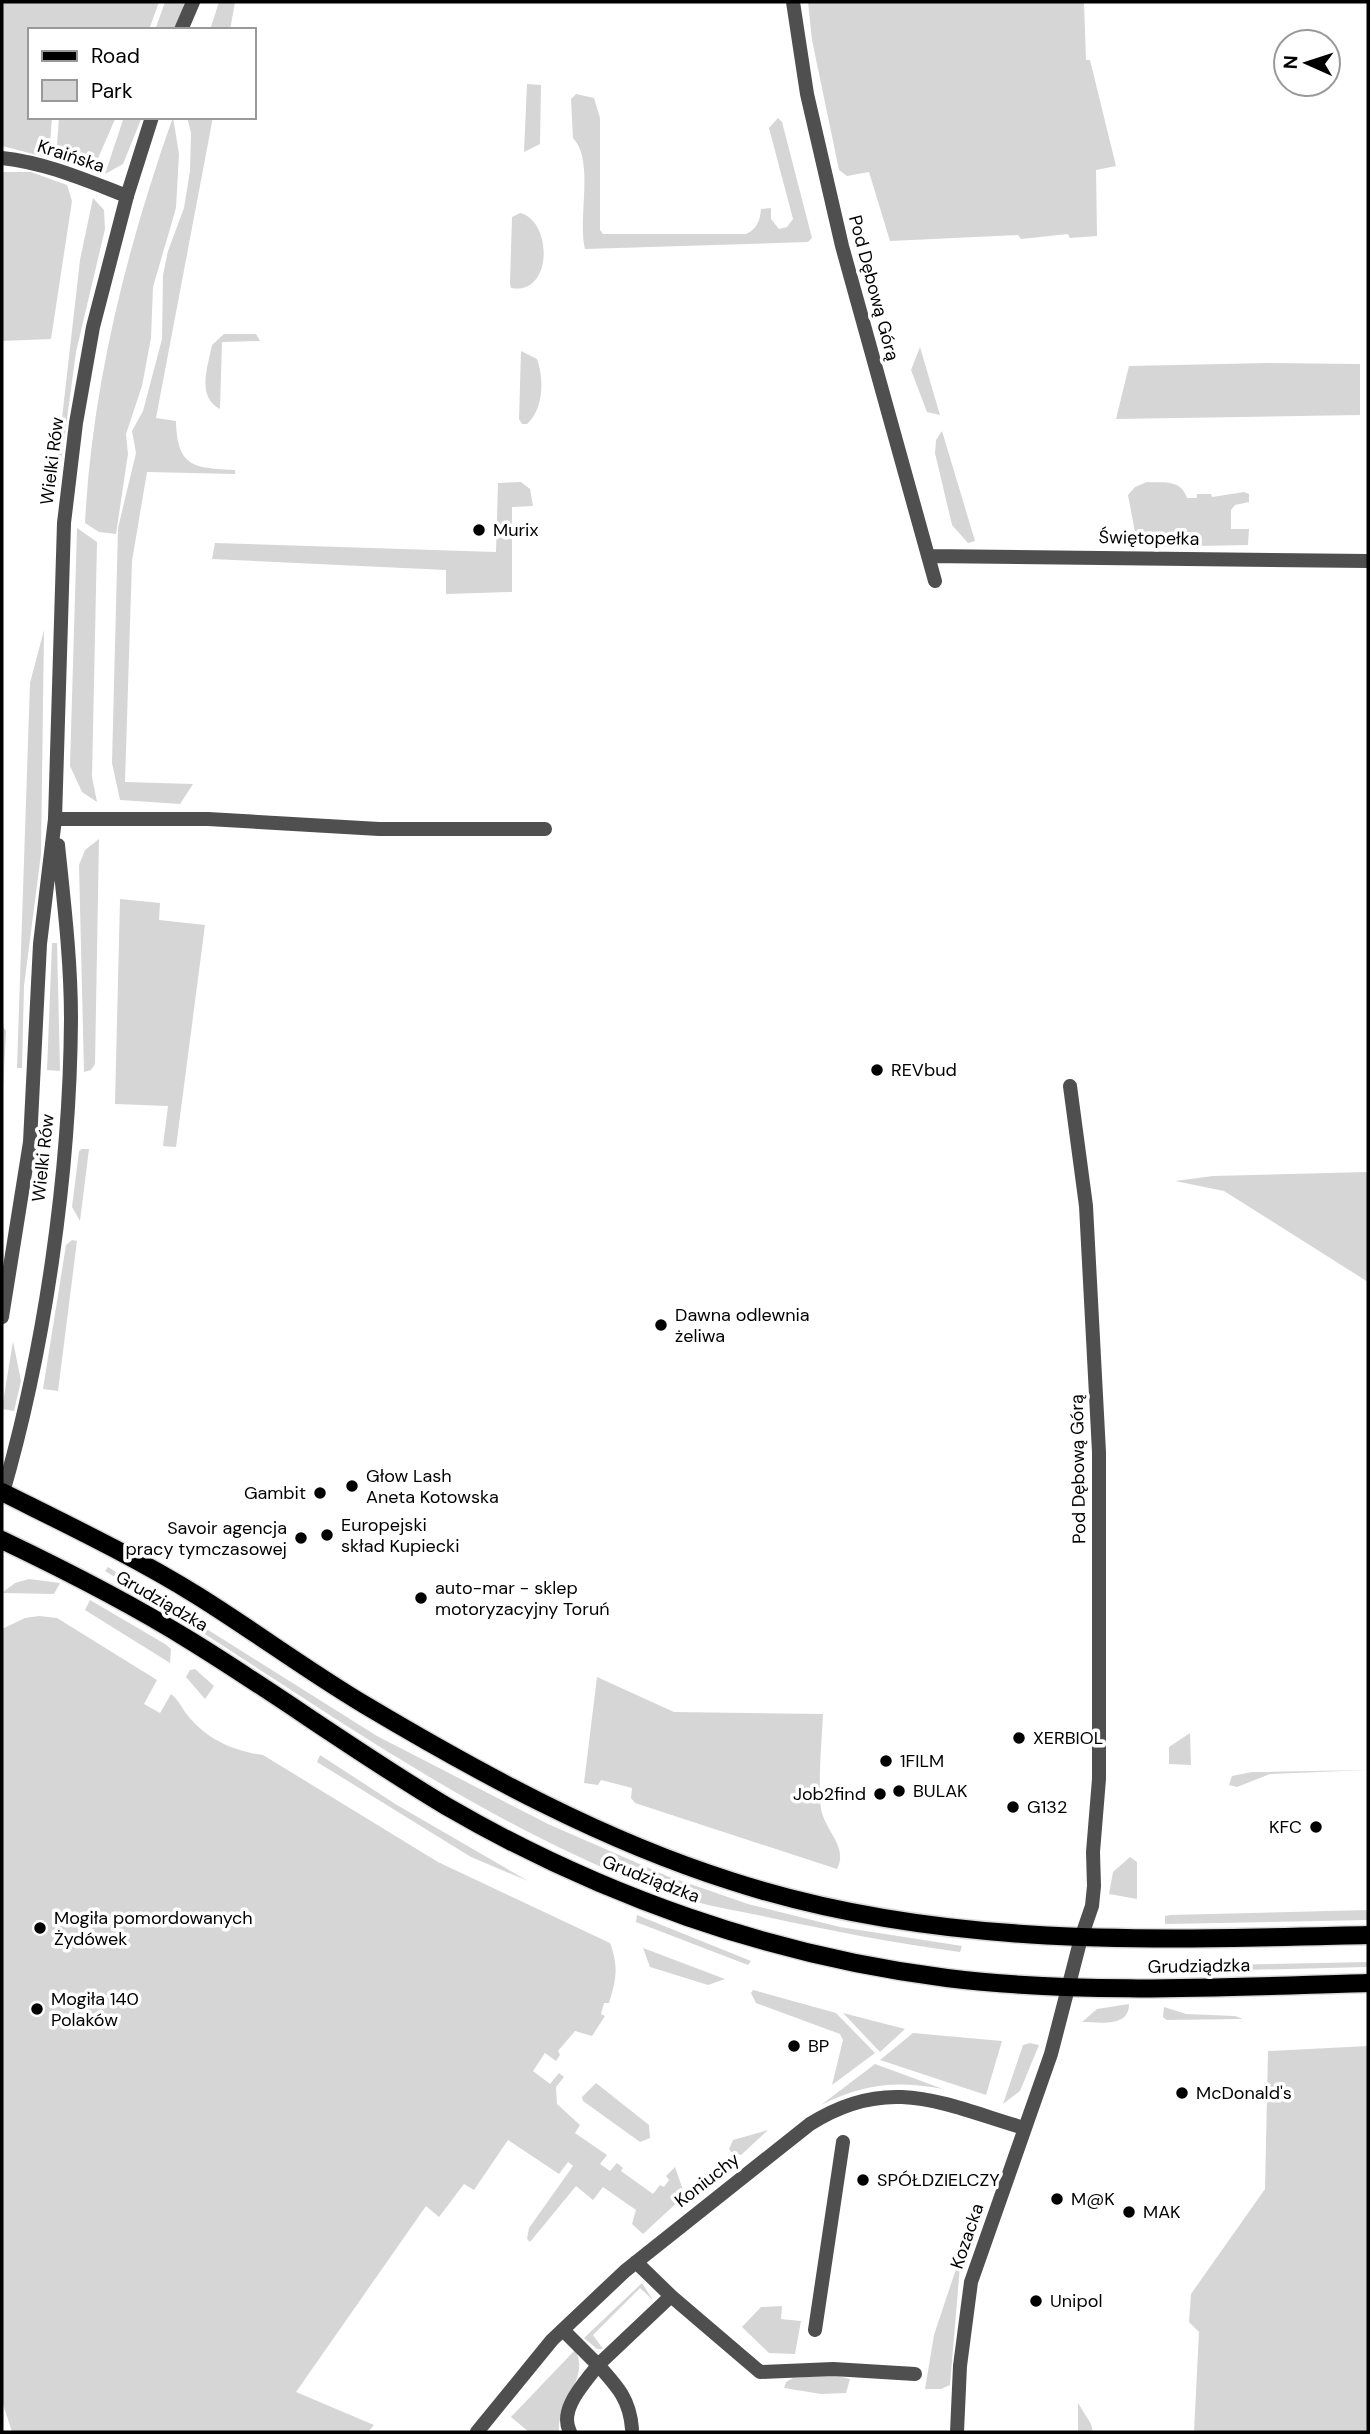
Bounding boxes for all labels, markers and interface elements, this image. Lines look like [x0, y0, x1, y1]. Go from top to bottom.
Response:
legend [28, 28, 256, 119]
north arrow [1272, 28, 1342, 98]
text: Road [91, 42, 140, 70]
text: N [1278, 55, 1303, 70]
text: Park [91, 77, 133, 105]
street label: Kraińska [34, 134, 108, 178]
street label: Pod Dębową Górą [843, 213, 905, 363]
street label: Wielki Rów [35, 415, 69, 506]
place label: Murix [493, 518, 538, 542]
marker: Murix [471, 522, 487, 538]
street label: Świętopełka [1098, 525, 1200, 551]
place label: REVbud [891, 1058, 957, 1082]
marker: REVbud [869, 1062, 885, 1078]
street label: Wielki Rów [26, 1113, 60, 1203]
place label: Dawna odlewnia żeliwa [675, 1303, 810, 1348]
marker: Dawna odlewnia żeliwa [653, 1317, 669, 1333]
street label: Pod Dębową Górą [1065, 1394, 1091, 1544]
place label: Głow Lash Aneta Kotowska [366, 1464, 499, 1509]
marker: Głow Lash Aneta Kotowska [344, 1478, 360, 1494]
place label: Gambit [244, 1481, 306, 1505]
marker: Gambit [312, 1485, 328, 1501]
place label: Europejski skład Kupiecki [341, 1513, 460, 1558]
place label: Savoir agencja pracy tymczasowej [125, 1516, 287, 1561]
marker: Europejski skład Kupiecki [319, 1527, 335, 1543]
marker: Savoir agencja pracy tymczasowej [293, 1530, 309, 1546]
street label: Grudziądzka [112, 1565, 212, 1637]
place label: auto-mar - sklep motoryzacyjny Toruń [435, 1576, 610, 1621]
marker: auto-mar - sklep motoryzacyjny Toruń [413, 1590, 429, 1606]
place label: XERBIOL [1033, 1726, 1103, 1750]
marker: XERBIOL [1011, 1730, 1027, 1746]
place label: 1FILM [900, 1749, 944, 1773]
marker: 1FILM [878, 1753, 894, 1769]
place label: BULAK [913, 1779, 968, 1803]
place label: Job2find [793, 1782, 866, 1806]
marker: BULAK [891, 1783, 907, 1799]
marker: Job2find [872, 1786, 888, 1802]
place label: G132 [1027, 1795, 1067, 1819]
marker: G132 [1005, 1799, 1021, 1815]
place label: KFC [1269, 1815, 1302, 1839]
marker: KFC [1308, 1819, 1324, 1835]
street label: Grudziądzka [599, 1849, 703, 1909]
place label: Mogiła pomordowanych Żydówek [54, 1906, 253, 1951]
marker: Mogiła pomordowanych Żydówek [32, 1920, 48, 1936]
street label: Grudziądzka [1148, 1953, 1250, 1979]
place label: Mogiła 140 Polaków [51, 1987, 139, 2032]
marker: Mogiła 140 Polaków [29, 2001, 45, 2017]
place label: BP [808, 2034, 829, 2058]
marker: BP [786, 2038, 802, 2054]
place label: McDonald's [1196, 2081, 1292, 2105]
marker: McDonald's [1174, 2085, 1190, 2101]
street label: Koniuchy [670, 2147, 744, 2213]
place label: SPÓŁDZIELCZY [877, 2168, 1000, 2192]
marker: SPÓŁDZIELCZY [855, 2172, 871, 2188]
place label: M@K [1071, 2187, 1115, 2211]
marker: M@K [1049, 2191, 1065, 2207]
street label: Kozacka [945, 2200, 989, 2272]
place label: MAK [1143, 2200, 1181, 2224]
marker: MAK [1121, 2204, 1137, 2220]
place label: Unipol [1050, 2289, 1102, 2313]
marker: Unipol [1028, 2293, 1044, 2309]

